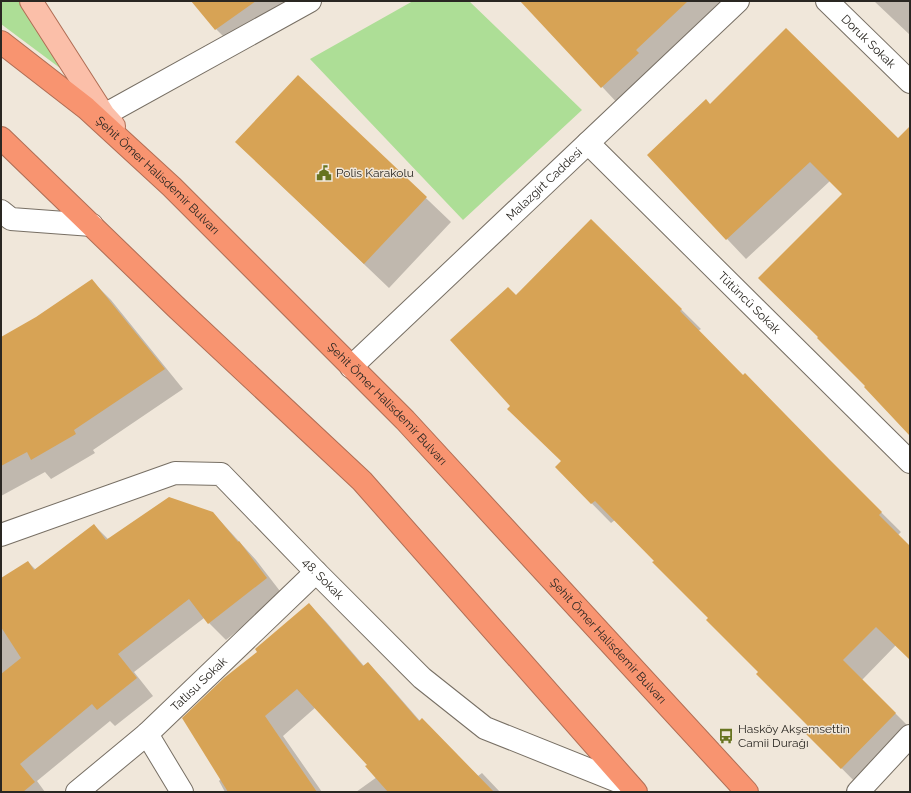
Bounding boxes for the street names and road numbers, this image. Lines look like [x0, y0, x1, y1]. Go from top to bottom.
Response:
street label: Doruk Sokak [838, 12, 899, 71]
street label: Şehit Ömer Halisdemir Bulvarı [93, 114, 222, 237]
street label: Malazgirt Caddesi [503, 145, 585, 223]
street label: Tütüncü Sokak [715, 269, 784, 337]
street label: Şehit Ömer Halisdemir Bulvarı [325, 340, 450, 468]
street label: 48. Sokak [299, 555, 347, 603]
street label: Şehit Ömer Halisdemir Bulvarı [547, 575, 669, 706]
street label: Tatlısu Sokak [168, 654, 230, 714]

